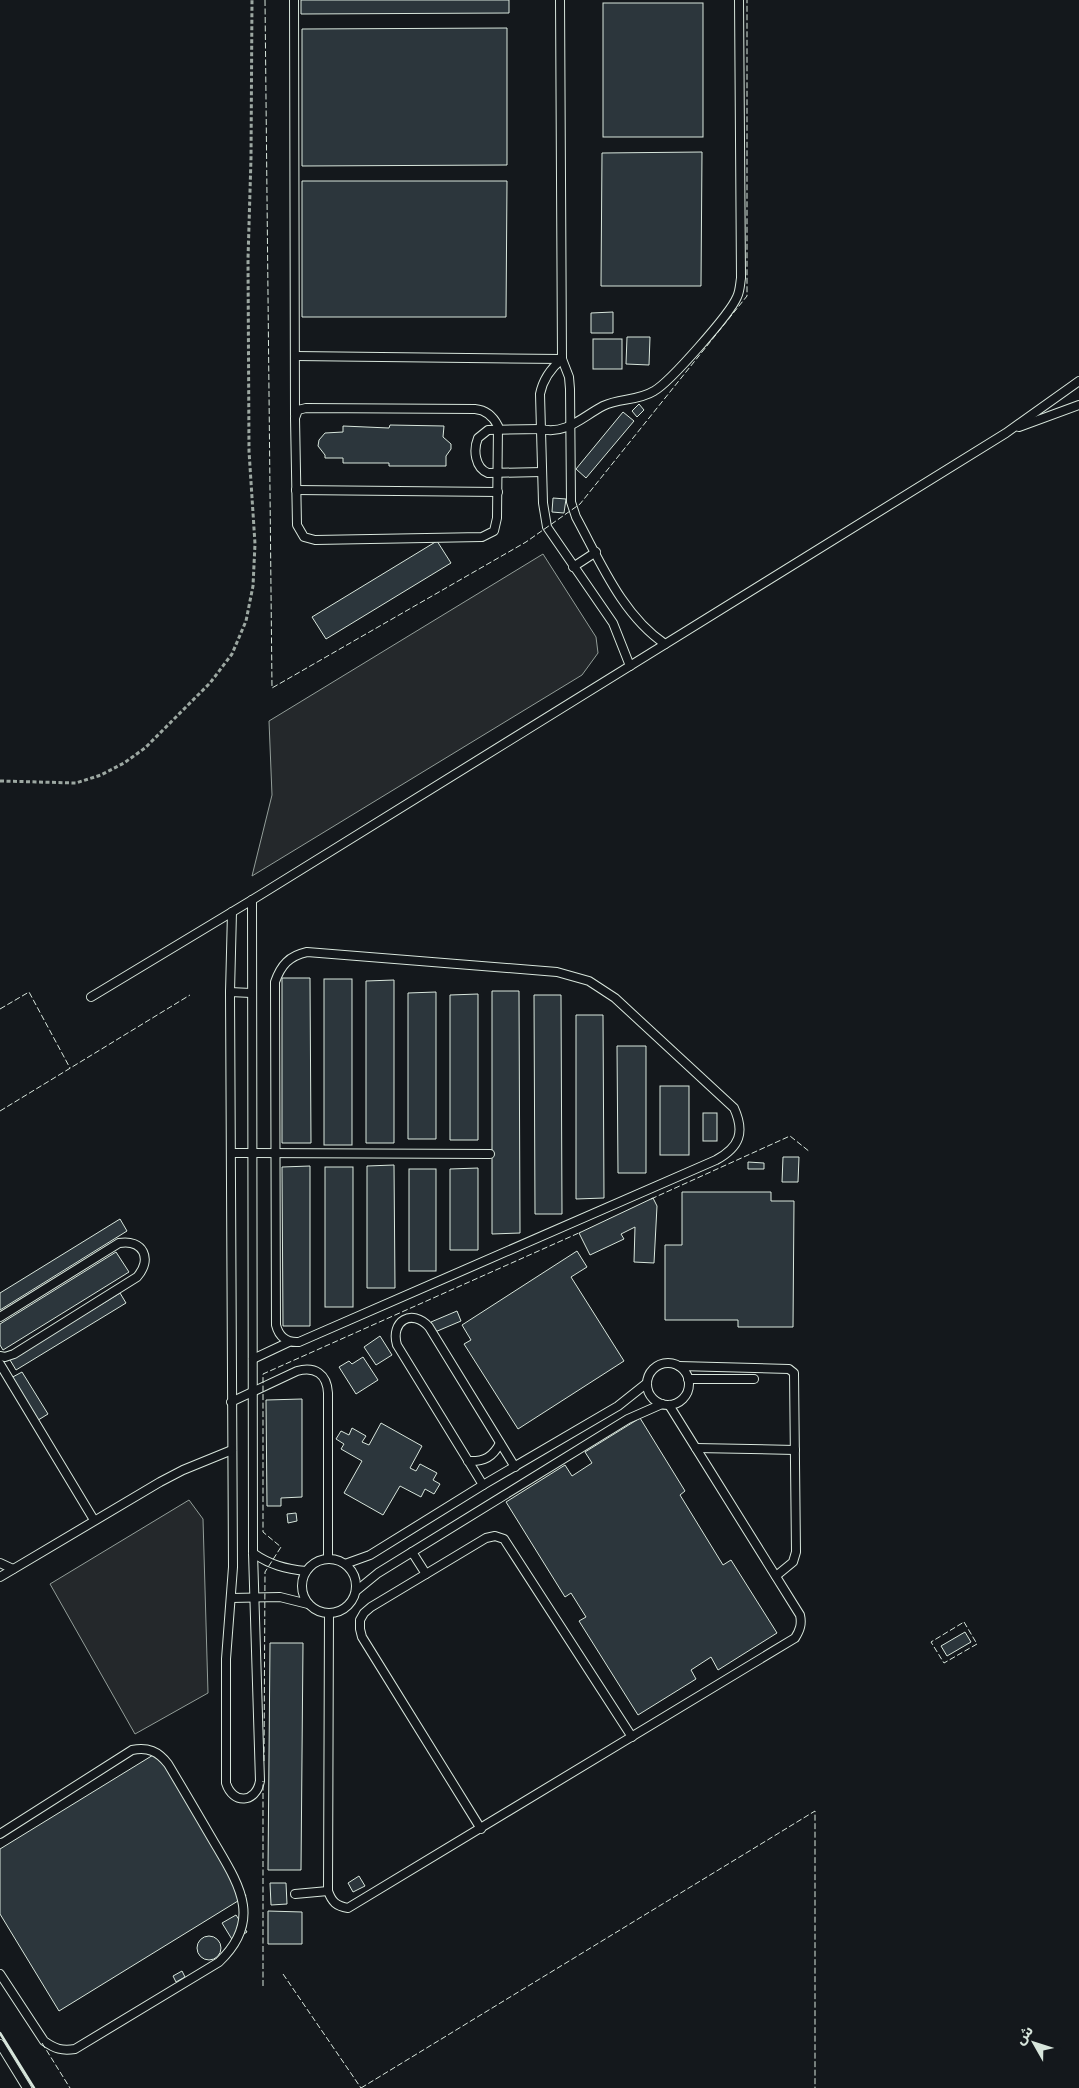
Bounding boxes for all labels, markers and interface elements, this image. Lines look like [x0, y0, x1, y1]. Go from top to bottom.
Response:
north arrow [1009, 2018, 1059, 2068]
text: ش [1011, 2022, 1037, 2048]

